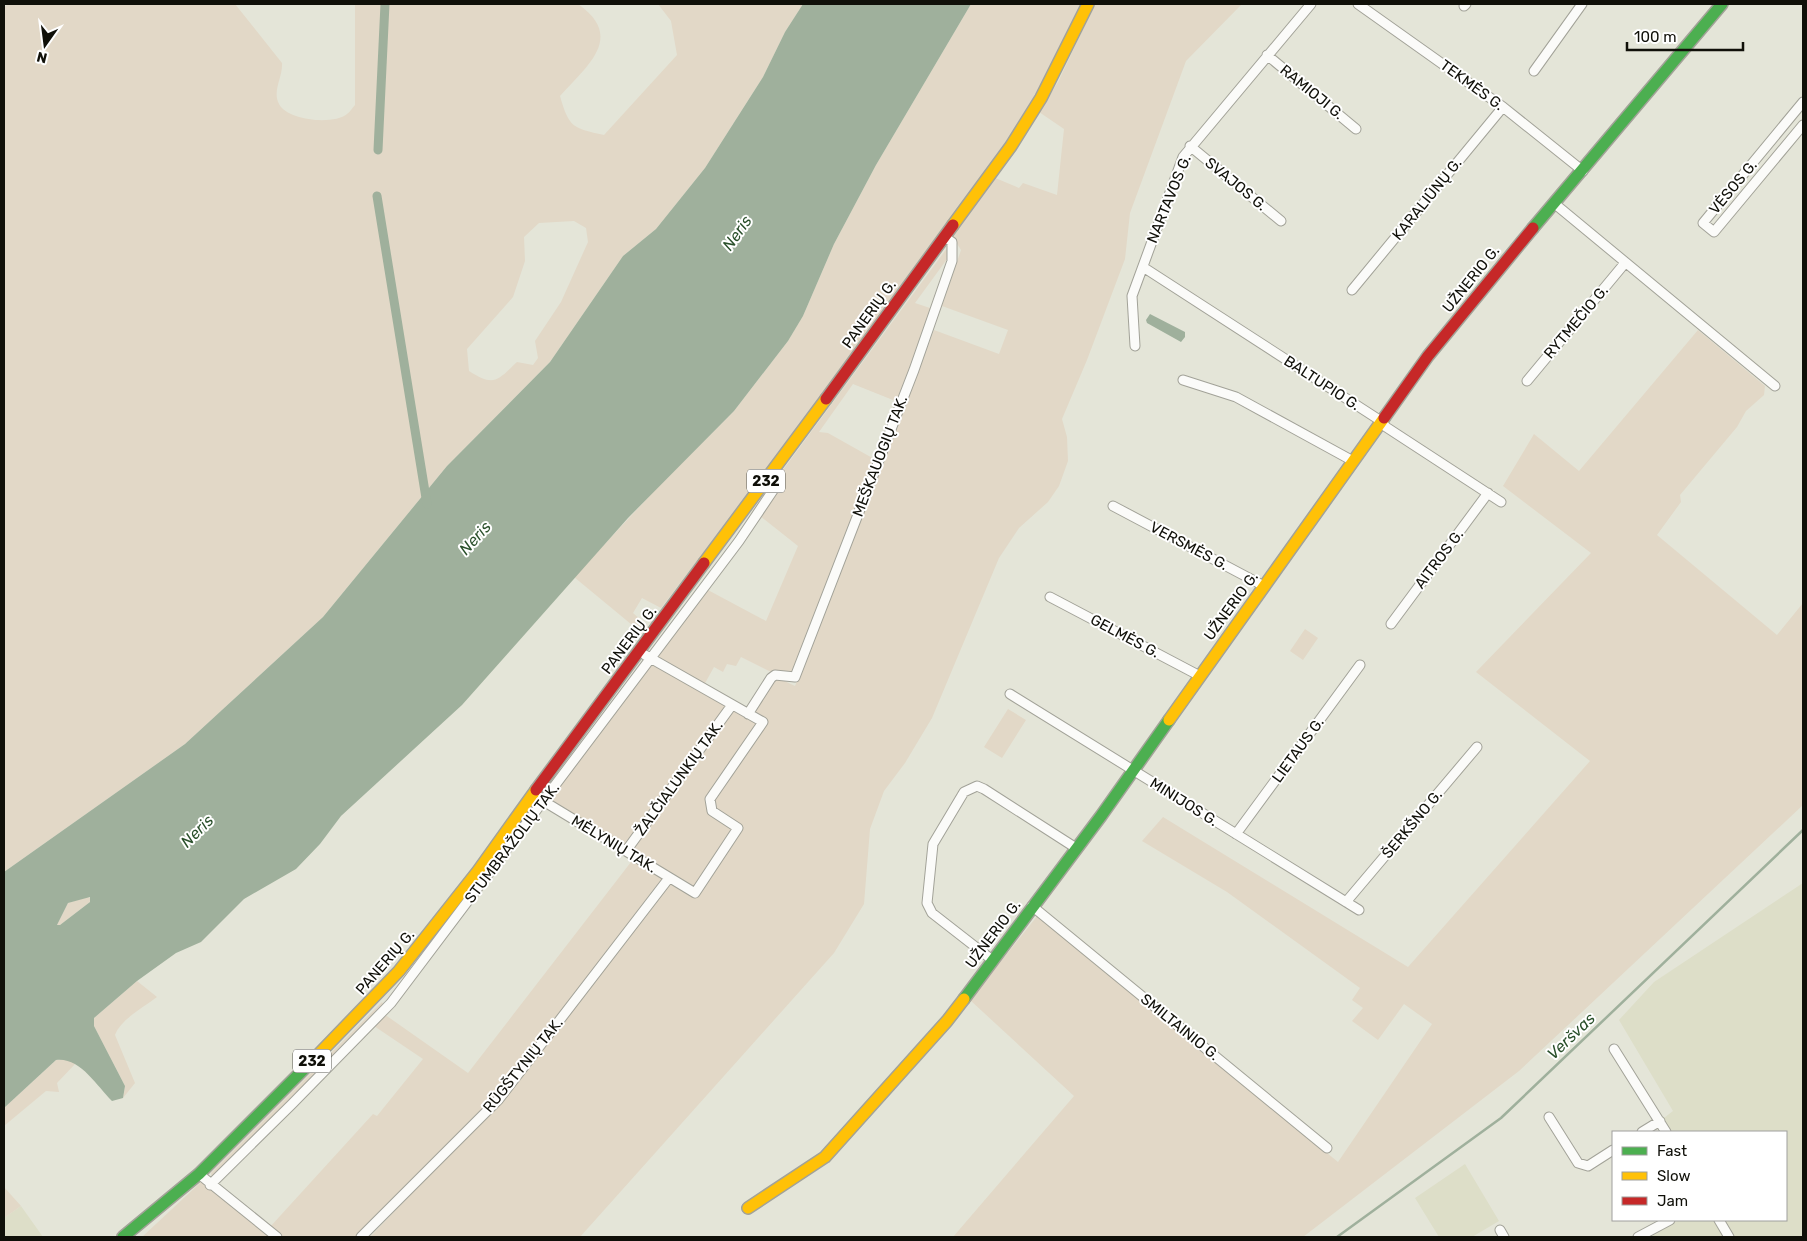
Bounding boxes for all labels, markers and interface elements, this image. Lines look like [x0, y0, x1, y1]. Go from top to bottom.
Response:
north arrow [20, 20, 70, 70]
scale bar [1627, 20, 1743, 52]
text: 100 m [1634, 28, 1676, 46]
text: N [35, 48, 49, 67]
street label: TEKMĖS G. [1437, 56, 1507, 114]
street label: RAMIOJI G. [1276, 61, 1348, 123]
street label: NARTAVOS G. [1143, 152, 1195, 246]
street label: SVAJOS G. [1201, 154, 1271, 214]
street label: KARALIŪNŲ G. [1388, 154, 1466, 244]
street label: VĖSOS G. [1705, 156, 1761, 218]
water label: Neris [718, 212, 756, 254]
street label: UŽNERIO G. [1439, 242, 1503, 316]
street label: PANERIŲ G. [838, 276, 900, 352]
street label: RYTMEČIO G. [1540, 282, 1612, 362]
street label: BALTUPIO G. [1281, 352, 1363, 414]
street label: MEŠKAUOGIŲ TAK. [849, 393, 911, 519]
road number: 232 [747, 470, 785, 492]
water label: Neris [455, 517, 495, 559]
street label: VERSMĖS G. [1147, 518, 1231, 574]
street label: AITROS G. [1411, 526, 1467, 592]
street label: UŽNERIO G. [1200, 568, 1262, 644]
street label: PANERIŲ G. [598, 602, 660, 678]
street label: GELMĖS G. [1087, 610, 1163, 662]
street label: LIETAUS G. [1268, 714, 1328, 786]
street label: ŽALČIALUNKIŲ TAK. [631, 717, 727, 839]
street label: MINIJOS G. [1147, 774, 1221, 830]
street label: STUMBRAŽOLIŲ TAK. [461, 779, 563, 907]
street label: ŠERKŠNO G. [1378, 786, 1446, 862]
water label: Neris [177, 811, 217, 851]
street label: MĖLYNIŲ TAK. [568, 811, 660, 877]
street label: UŽNERIO G. [962, 896, 1024, 972]
street label: PANERIŲ G. [352, 926, 418, 998]
street label: SMILTAINIO G. [1137, 990, 1223, 1064]
water label: Veršvas [1543, 1009, 1599, 1063]
street label: RŪGŠTYNIŲ TAK. [479, 1014, 567, 1116]
road number: 232 [293, 1050, 331, 1072]
legend [1612, 1131, 1787, 1221]
text: Fast [1657, 1142, 1687, 1160]
text: Slow [1657, 1167, 1690, 1185]
text: Jam [1657, 1192, 1688, 1210]

